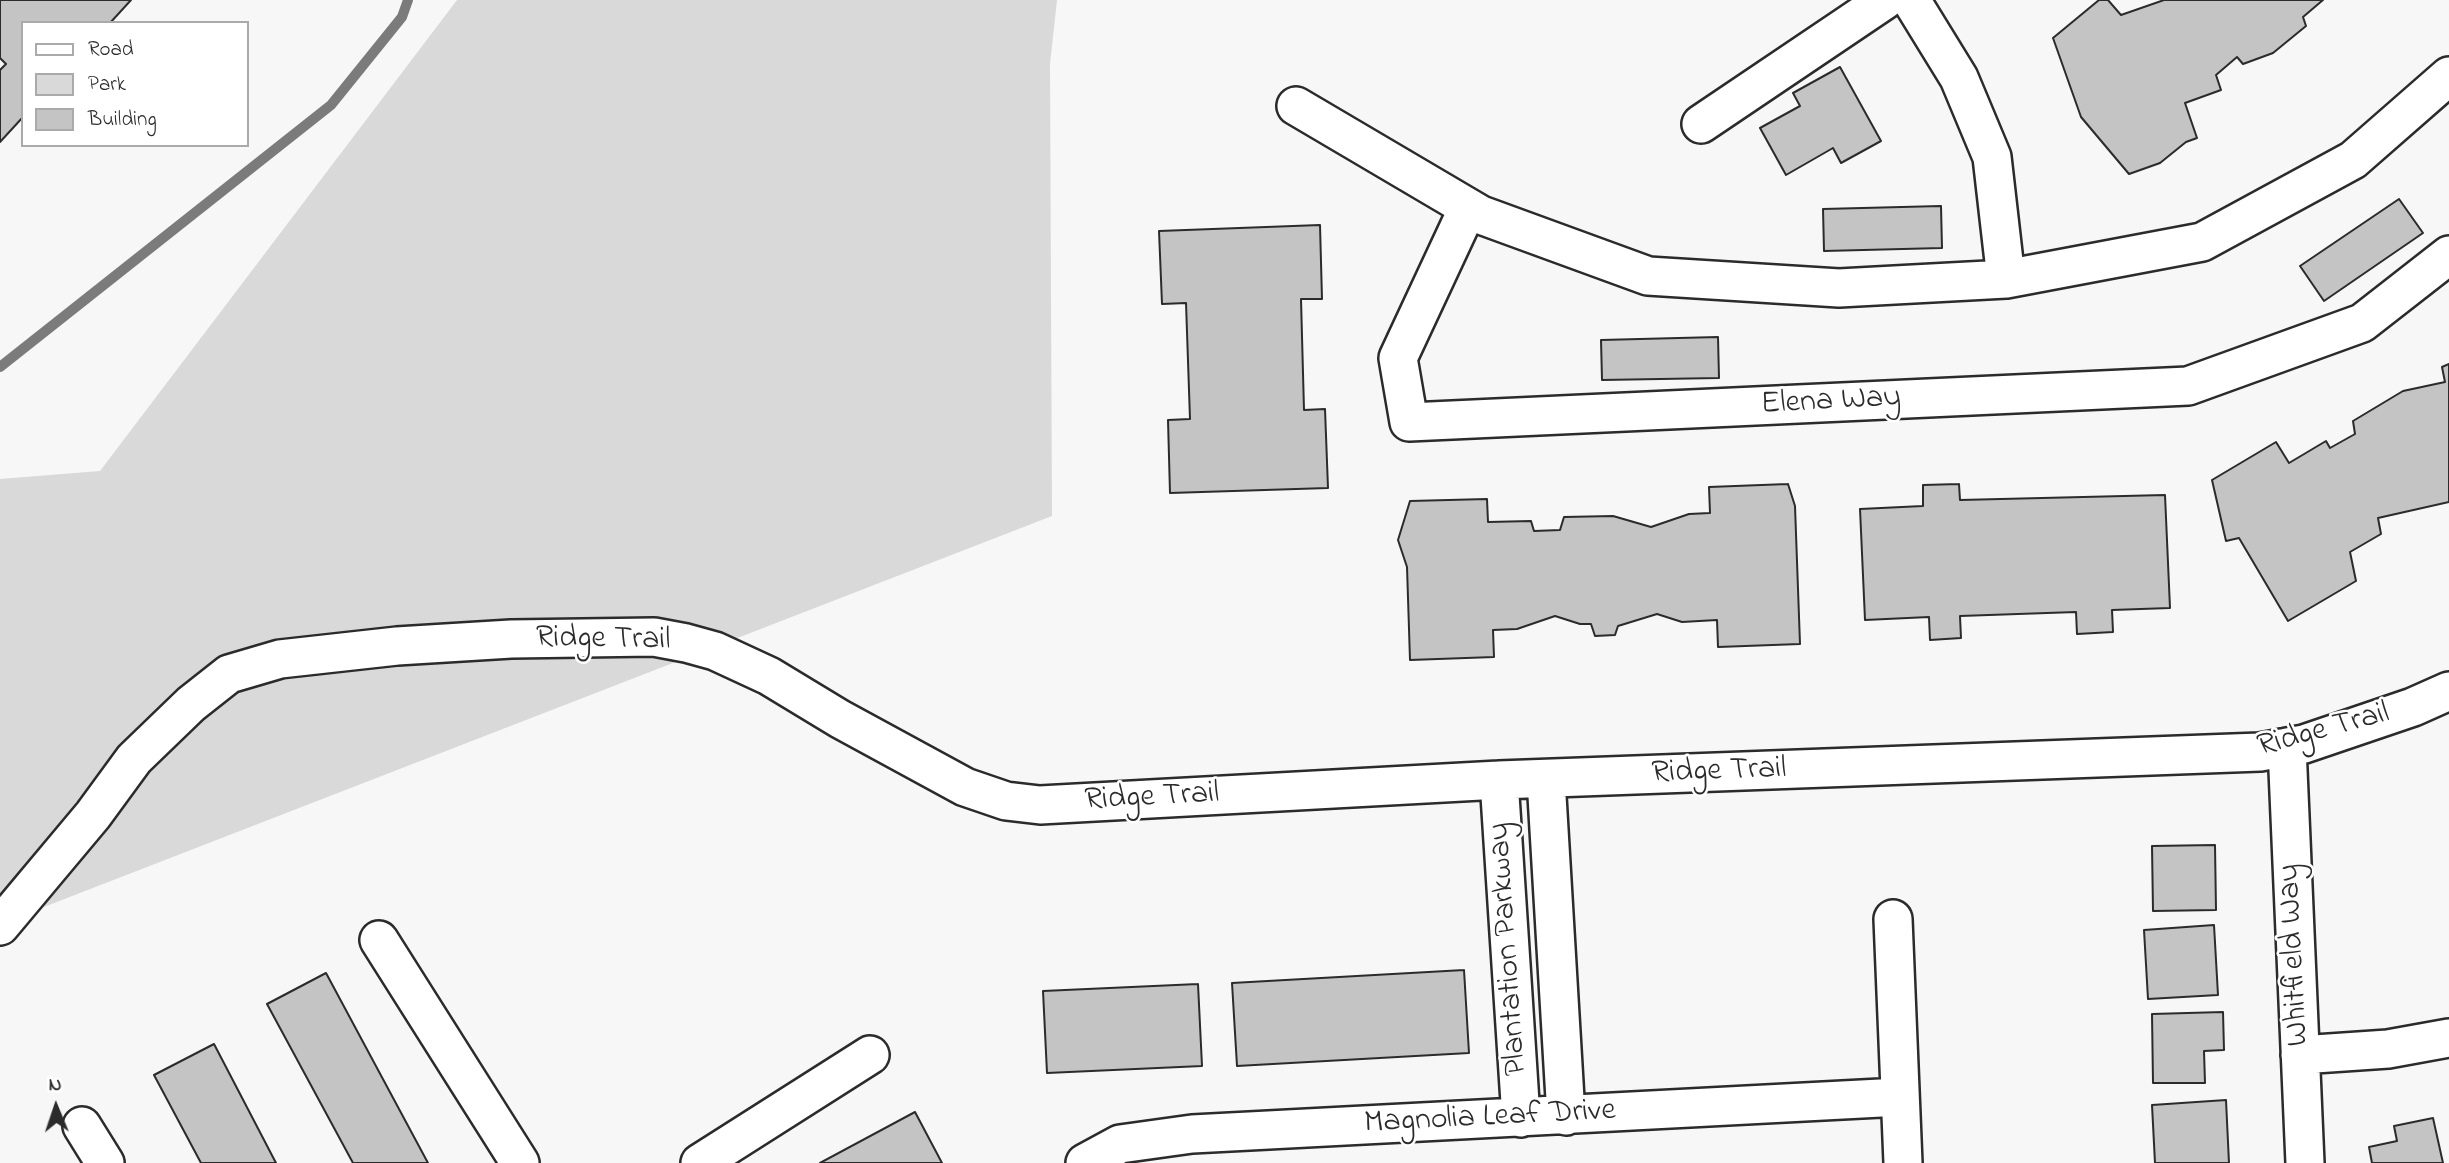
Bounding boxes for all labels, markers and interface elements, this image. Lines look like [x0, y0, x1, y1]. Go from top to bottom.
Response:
legend [21, 21, 248, 147]
text: Road [88, 35, 134, 65]
text: Park [88, 70, 126, 100]
text: Building [88, 105, 157, 135]
street label: Elena Way [1760, 380, 1902, 426]
street label: Ridge Trail [535, 621, 671, 661]
street label: Ridge Trail [2254, 696, 2394, 768]
street label: Ridge Trail [1651, 751, 1787, 795]
street label: Ridge Trail [1084, 776, 1220, 822]
street label: Plantation Parkway [1482, 821, 1538, 1077]
street label: Whitfield Way [2272, 863, 2320, 1047]
north arrow [21, 1072, 91, 1142]
text: N [48, 1072, 62, 1099]
street label: Magnolia Leaf Drive [1363, 1093, 1617, 1145]

